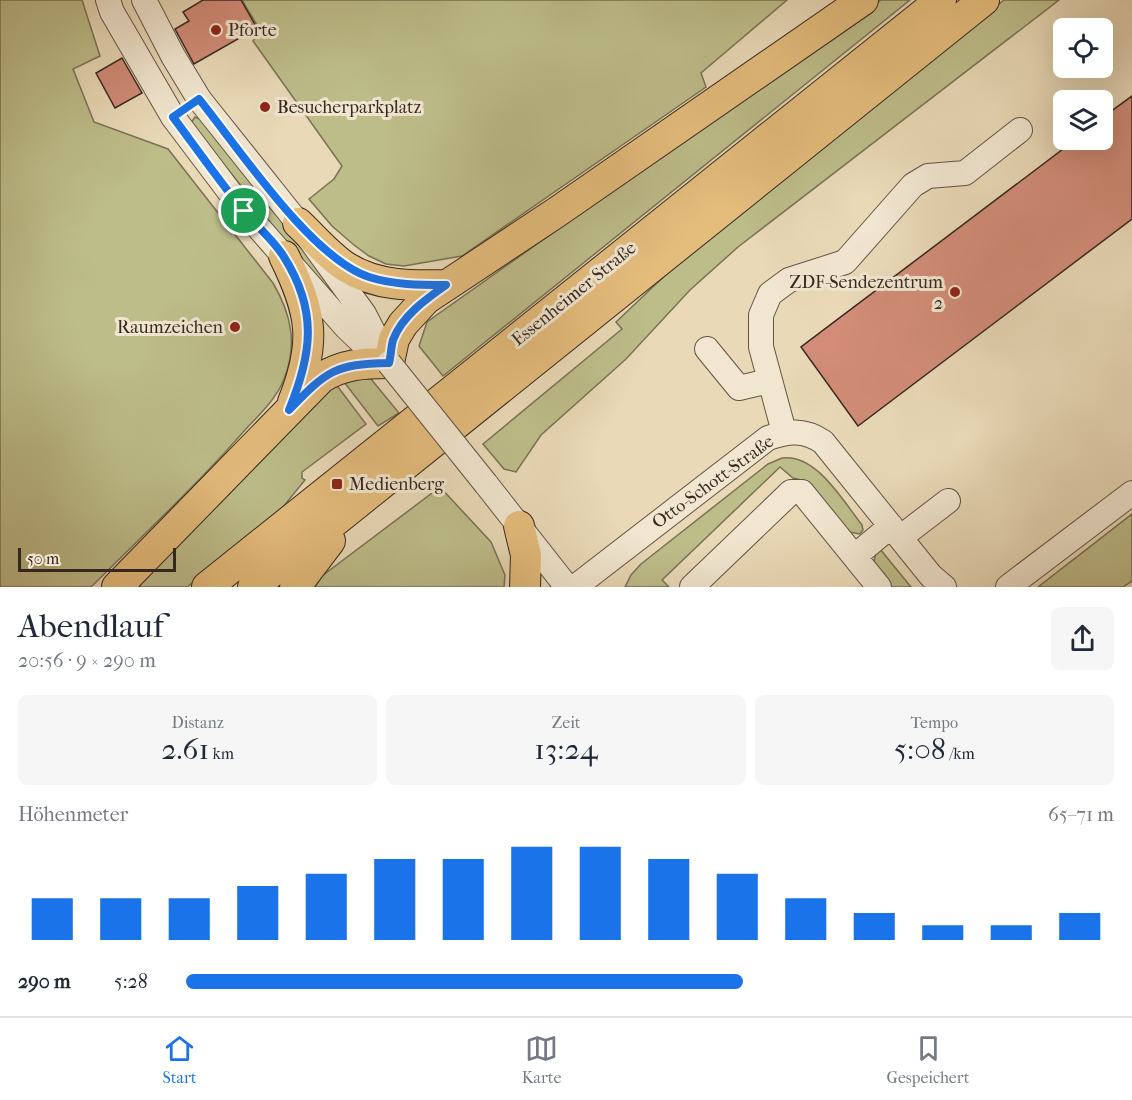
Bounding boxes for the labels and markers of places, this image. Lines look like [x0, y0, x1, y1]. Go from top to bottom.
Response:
place label: Pforte [228, 20, 277, 41]
marker: Pforte [209, 23, 223, 37]
place label: Besucherparkplatz [277, 97, 421, 118]
marker: Besucherparkplatz [258, 100, 272, 114]
pin [218, 185, 269, 236]
place label: ZDF-Sendezentrum 2 [789, 272, 943, 314]
marker: ZDF-Sendezentrum 2 [948, 285, 962, 299]
place label: Raumzeichen [117, 317, 224, 338]
marker: Raumzeichen [228, 320, 242, 334]
place label: Medienberg [349, 474, 444, 495]
marker: Medienberg [330, 477, 344, 491]

